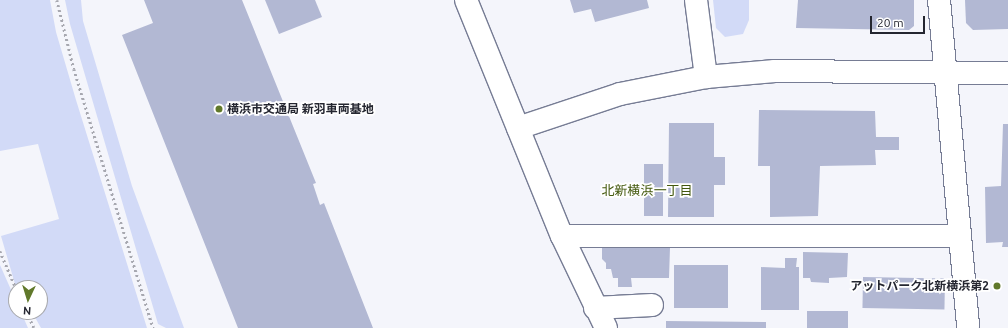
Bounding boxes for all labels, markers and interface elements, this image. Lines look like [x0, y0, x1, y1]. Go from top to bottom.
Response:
scale bar [872, 8, 927, 34]
text: 20 m [877, 16, 904, 29]
place label: 横浜市交通局 新羽車両基地 [227, 102, 374, 116]
marker: 横浜市交通局 新羽車両基地 [214, 104, 224, 114]
district label: 北新横浜一丁目 [602, 182, 692, 198]
place label: アットパーク北新横浜第2 [850, 279, 989, 293]
north arrow [8, 280, 48, 320]
marker: アットパーク北新横浜第2 [992, 281, 1002, 291]
text: N [23, 305, 32, 317]

